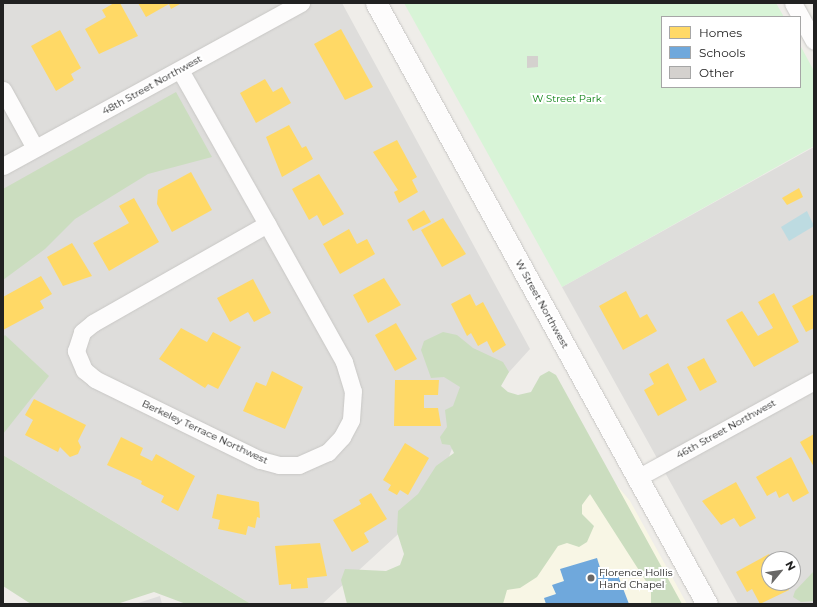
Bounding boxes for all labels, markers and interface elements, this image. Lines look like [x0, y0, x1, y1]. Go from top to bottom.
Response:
legend [661, 16, 801, 88]
text: Homes [699, 25, 742, 40]
text: Schools [699, 45, 745, 60]
street label: 48th Street Northwest [100, 53, 204, 117]
text: Other [699, 65, 734, 80]
park label: W Street Park [532, 93, 602, 105]
street label: W Street Northwest [513, 258, 571, 350]
street label: Berkeley Terrace Northwest [140, 397, 270, 467]
street label: 46th Street Northwest [674, 397, 778, 461]
north arrow [761, 551, 801, 591]
text: N [782, 558, 799, 573]
place label: Florence Hollis Hand Chapel [599, 566, 673, 590]
marker: Florence Hollis Hand Chapel [586, 573, 596, 583]

